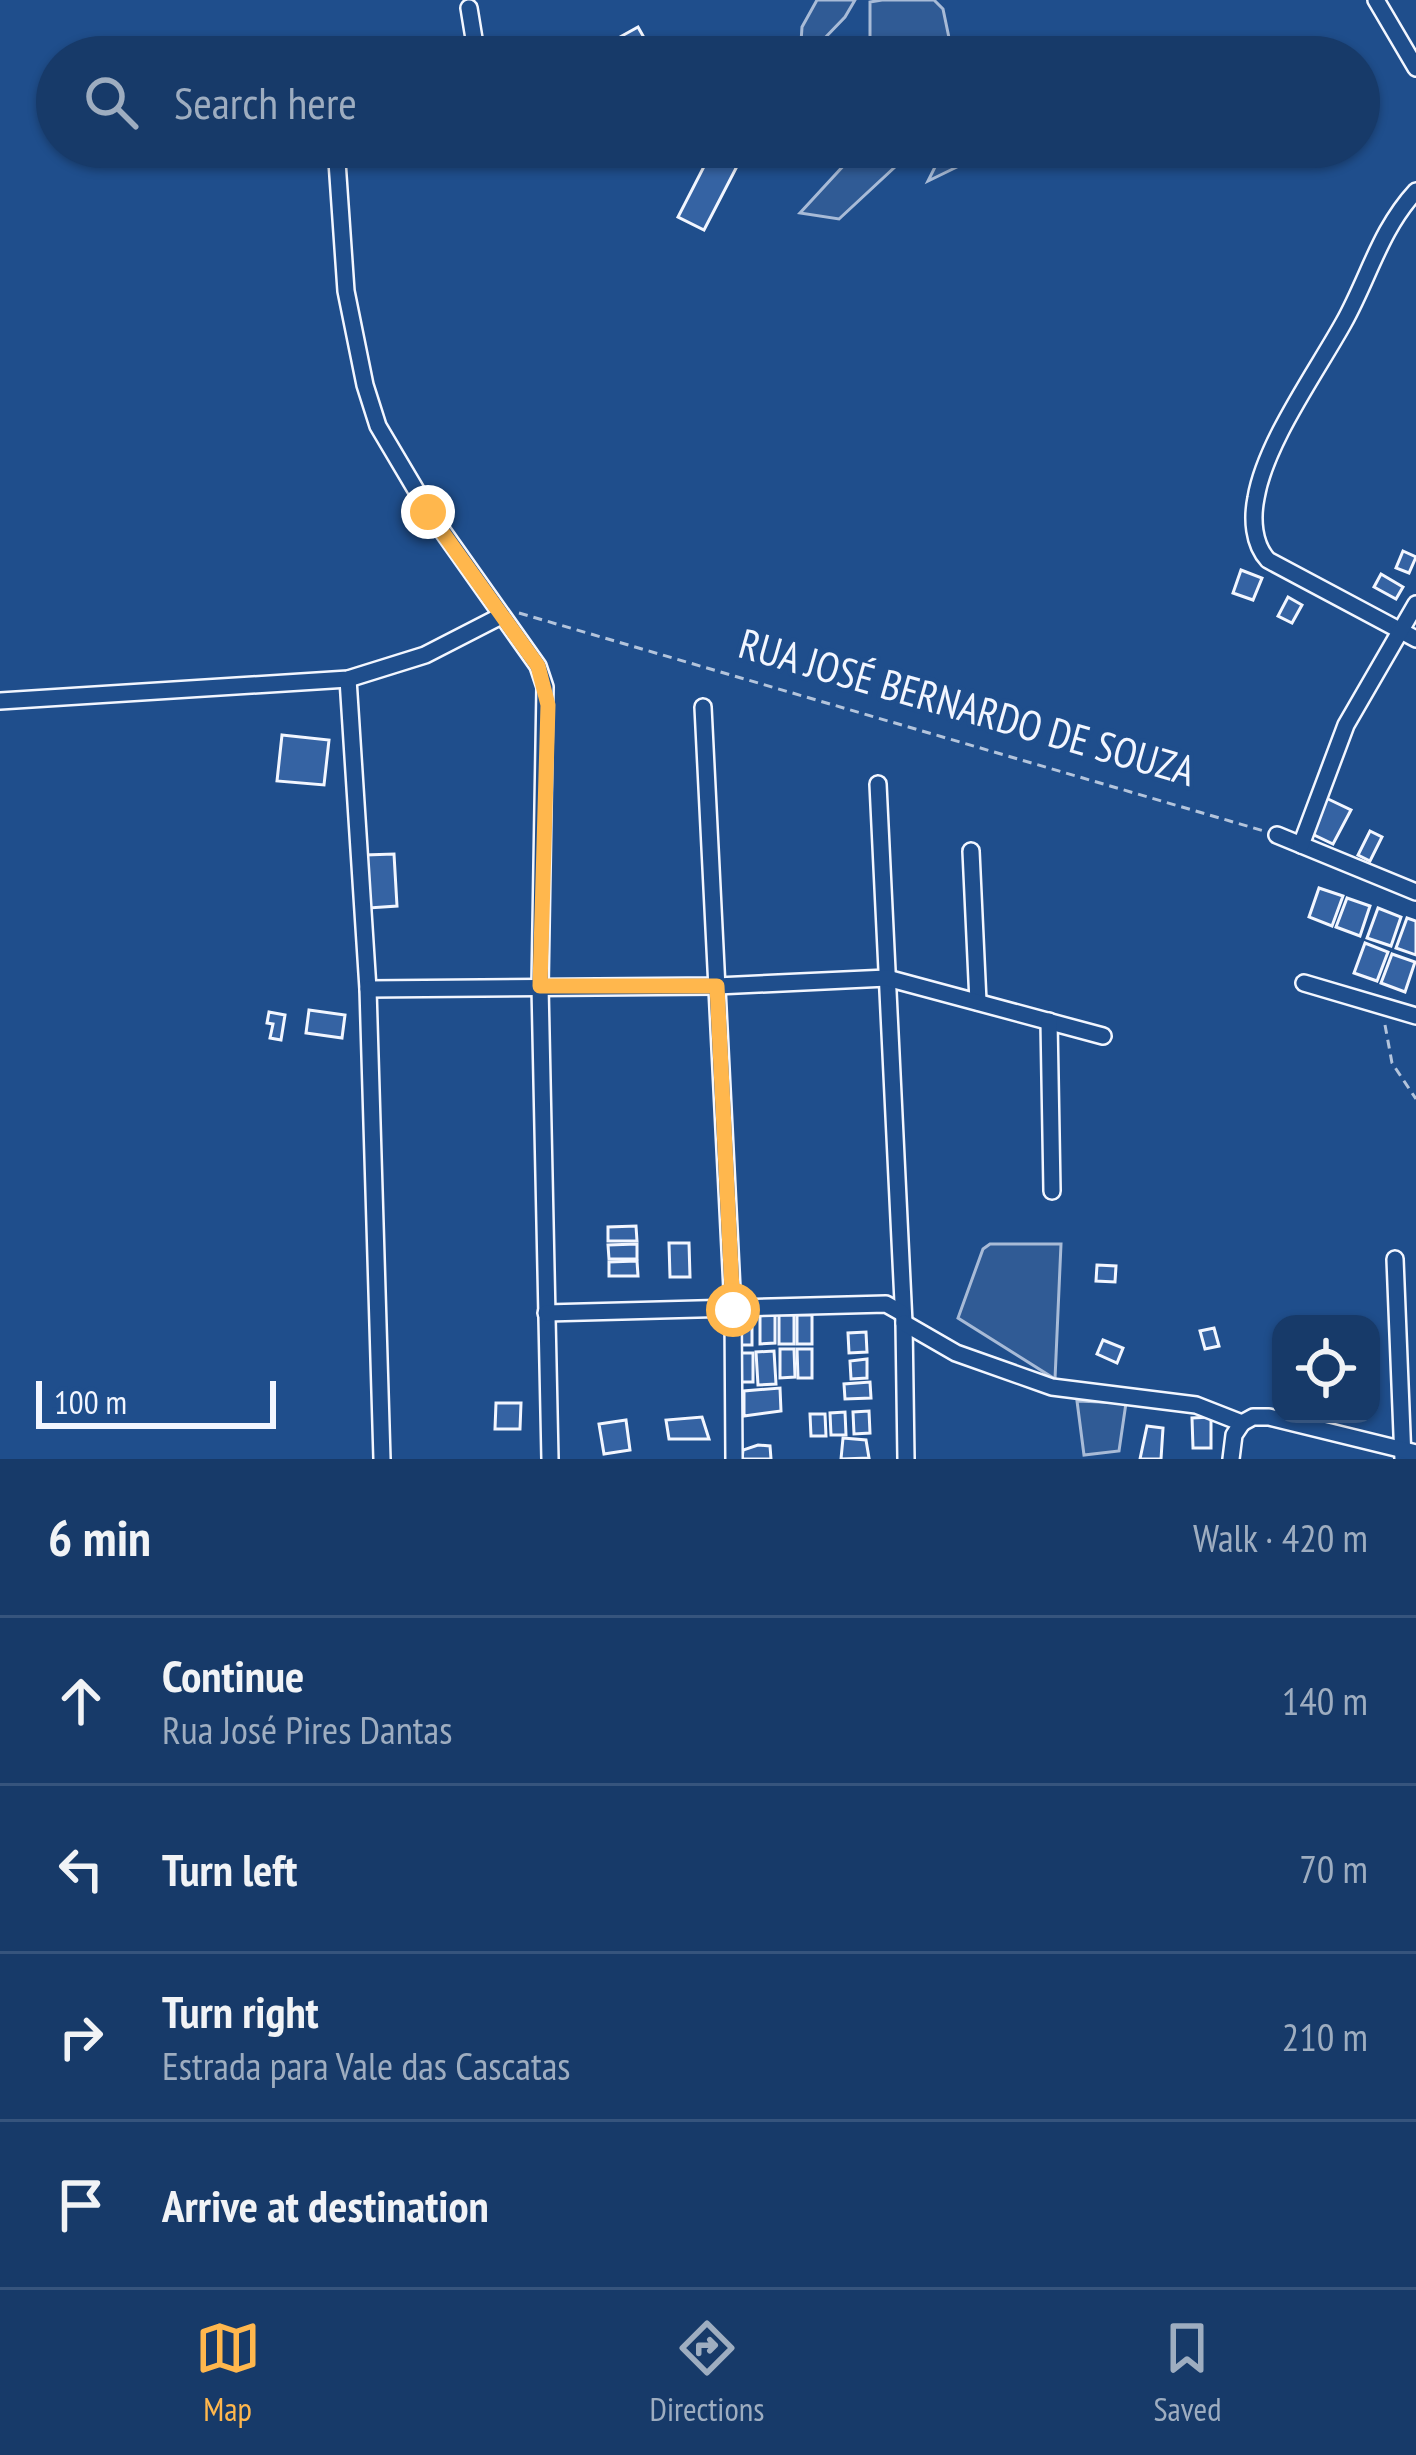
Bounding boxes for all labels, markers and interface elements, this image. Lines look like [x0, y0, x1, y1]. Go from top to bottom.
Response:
search box [36, 36, 1380, 168]
icon: search [78, 69, 144, 135]
text: Search here [174, 73, 357, 131]
route end [401, 485, 455, 539]
street label: RUA JOSÉ BERNARDO DE SOUZA [733, 615, 1202, 798]
route start [706, 1283, 760, 1337]
map controls [1272, 1315, 1380, 1423]
button: locate [1272, 1315, 1380, 1423]
scale bar [36, 1375, 276, 1428]
text: 100 m [54, 1380, 127, 1423]
text: 6 min [48, 1504, 151, 1570]
text: Walk · 420 m [1193, 1512, 1368, 1563]
text: Continue [162, 1646, 304, 1704]
icon: ahead [48, 1668, 114, 1734]
text: 140 m [1282, 1675, 1368, 1726]
text: Rua José Pires Dantas [162, 1704, 452, 1755]
icon: left [48, 1836, 114, 1902]
text: Turn left [162, 1840, 297, 1898]
text: 70 m [1299, 1843, 1368, 1894]
text: Turn right [162, 1982, 319, 2040]
icon: right [48, 2004, 114, 2070]
text: 210 m [1282, 2011, 1368, 2062]
text: Estrada para Vale das Cascatas [162, 2040, 570, 2091]
icon: arrive [48, 2172, 114, 2238]
text: Arrive at destination [162, 2176, 489, 2234]
tab: Map [195, 2315, 261, 2430]
tab: Directions [650, 2315, 764, 2430]
tab: Saved [1153, 2315, 1221, 2430]

